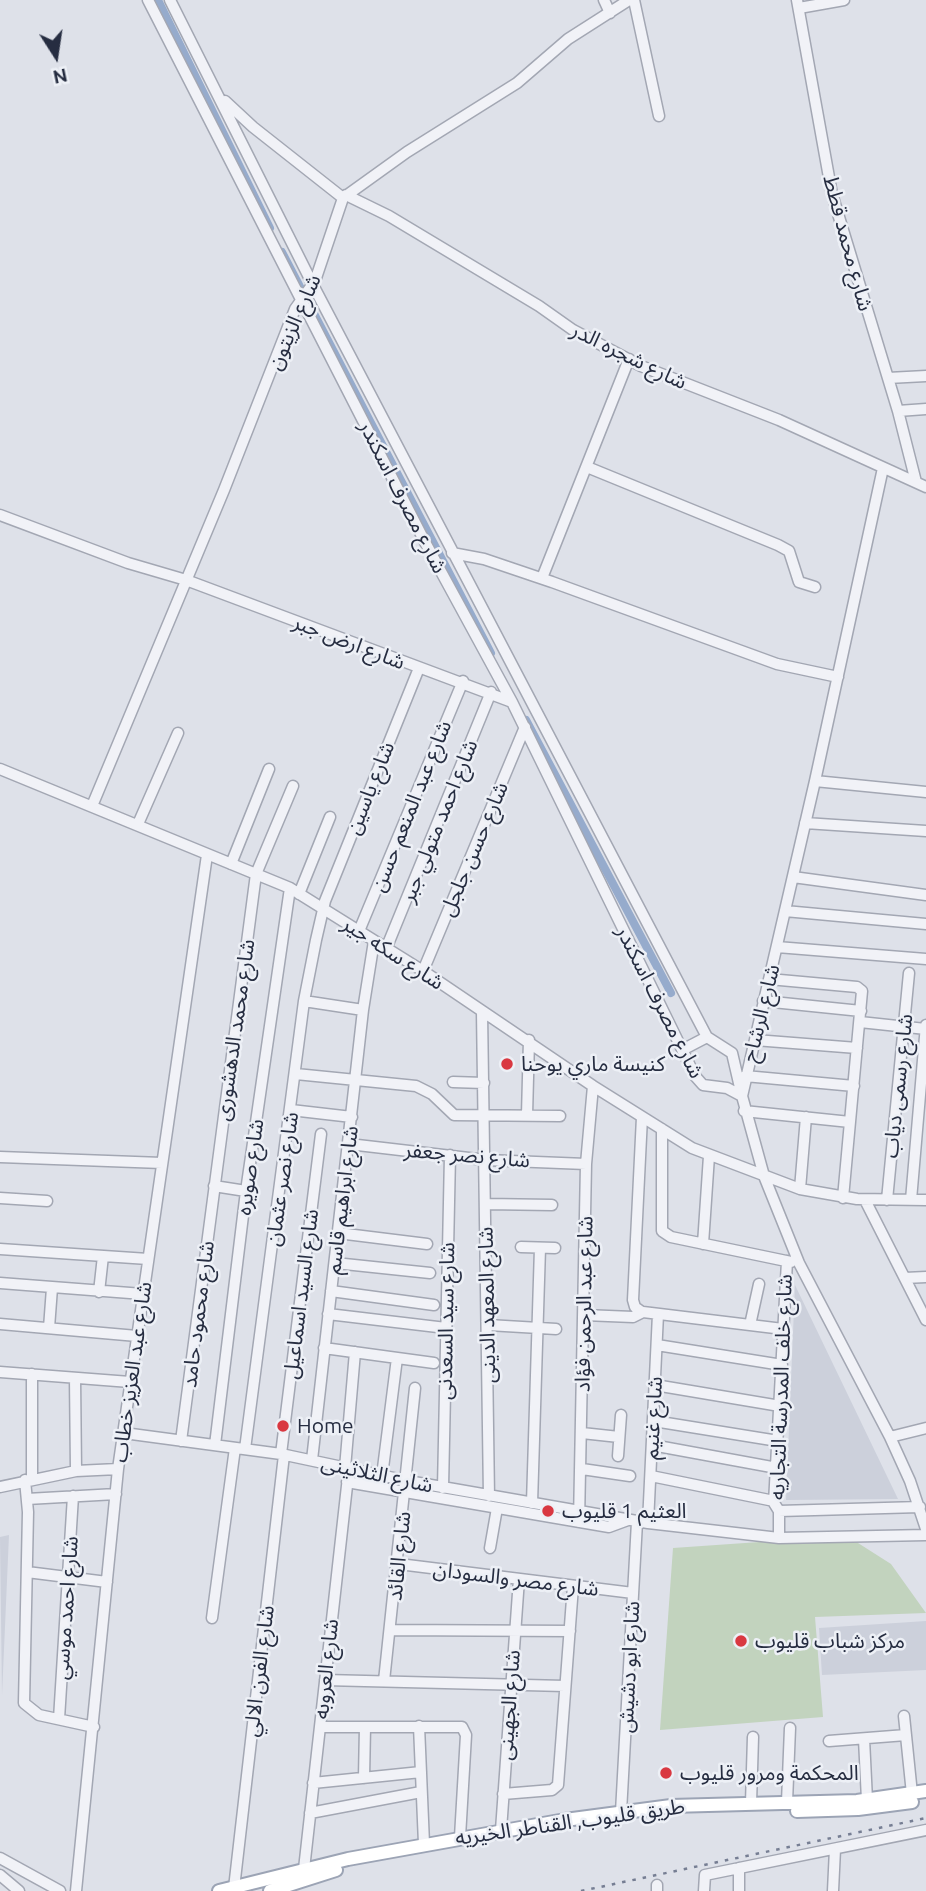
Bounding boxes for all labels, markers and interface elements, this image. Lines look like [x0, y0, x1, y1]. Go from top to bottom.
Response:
north arrow [21, 21, 91, 91]
text: N [51, 64, 70, 89]
street label: شارع محمد قطط [818, 172, 878, 314]
street label: شارع الزيتون [262, 270, 326, 374]
street label: شارع شجره الدر [567, 317, 691, 395]
street label: شارع مصرف اسكندر [354, 416, 452, 578]
street label: شارع ارض جبر [289, 609, 409, 675]
street label: شارع عبد المنعم حسن [365, 717, 457, 895]
street label: شارع احمد متولي جبر [395, 736, 483, 906]
street label: شارع ياسين [340, 738, 400, 838]
street label: شارع حسن جلجل [434, 778, 514, 920]
street label: شارع سكه جير [337, 911, 449, 995]
street label: شارع مصرف اسكندر [611, 921, 709, 1083]
street label: شارع محمد الدهشورى [210, 937, 260, 1123]
street label: شارع الرشاح [737, 961, 785, 1065]
street label: شارع رسمى دياب [878, 1013, 918, 1159]
place label: كنيسة ماري يوحنا [521, 1051, 665, 1077]
marker: كنيسة ماري يوحنا [499, 1056, 515, 1072]
street label: شارع نصر عثمان [260, 1110, 304, 1248]
street label: شارع صويره [231, 1117, 269, 1217]
street label: شارع ابراهيم قاسم [320, 1124, 364, 1276]
street label: شارع نصر جعفر [403, 1137, 531, 1173]
street label: شارع السيد اسماعيل [278, 1207, 324, 1381]
street label: شارع عبد الرحمن فؤاد [570, 1216, 598, 1392]
street label: شارع المعهد الدينى [473, 1227, 501, 1383]
street label: شارع محمود حامد [176, 1239, 220, 1389]
street label: شارع سيد السعدنى [432, 1242, 460, 1400]
street label: شارع خلف المدرسة التجاريه [764, 1274, 798, 1500]
street label: شارع عبد العزيز خطاب [107, 1280, 157, 1464]
street label: شارع غنيم [638, 1376, 668, 1460]
place label: Home [297, 1413, 354, 1439]
marker: Home [275, 1418, 291, 1434]
street label: شارع الثلاثينى [319, 1450, 435, 1498]
place label: العثيم 1 قليوب [562, 1498, 687, 1524]
marker: العثيم 1 قليوب [540, 1503, 556, 1519]
street label: شارع القائد [382, 1510, 416, 1602]
street label: شارع احمد موسي [48, 1535, 84, 1681]
street label: شارع مصر والسودان [432, 1556, 600, 1602]
street label: شارع ابو دشيش [613, 1600, 645, 1734]
street label: شارع الفرن الالي [238, 1604, 280, 1738]
street label: شارع العروبه [308, 1618, 344, 1720]
place label: مركز شباب قليوب [755, 1628, 905, 1654]
marker: مركز شباب قليوب [733, 1633, 749, 1649]
street label: شارع الجهينى [493, 1649, 525, 1761]
place label: المحكمة ومرور قليوب [680, 1760, 859, 1786]
marker: المحكمة ومرور قليوب [658, 1765, 674, 1781]
street label: طريق قليوب, القناطر الخيريه [454, 1793, 686, 1851]

